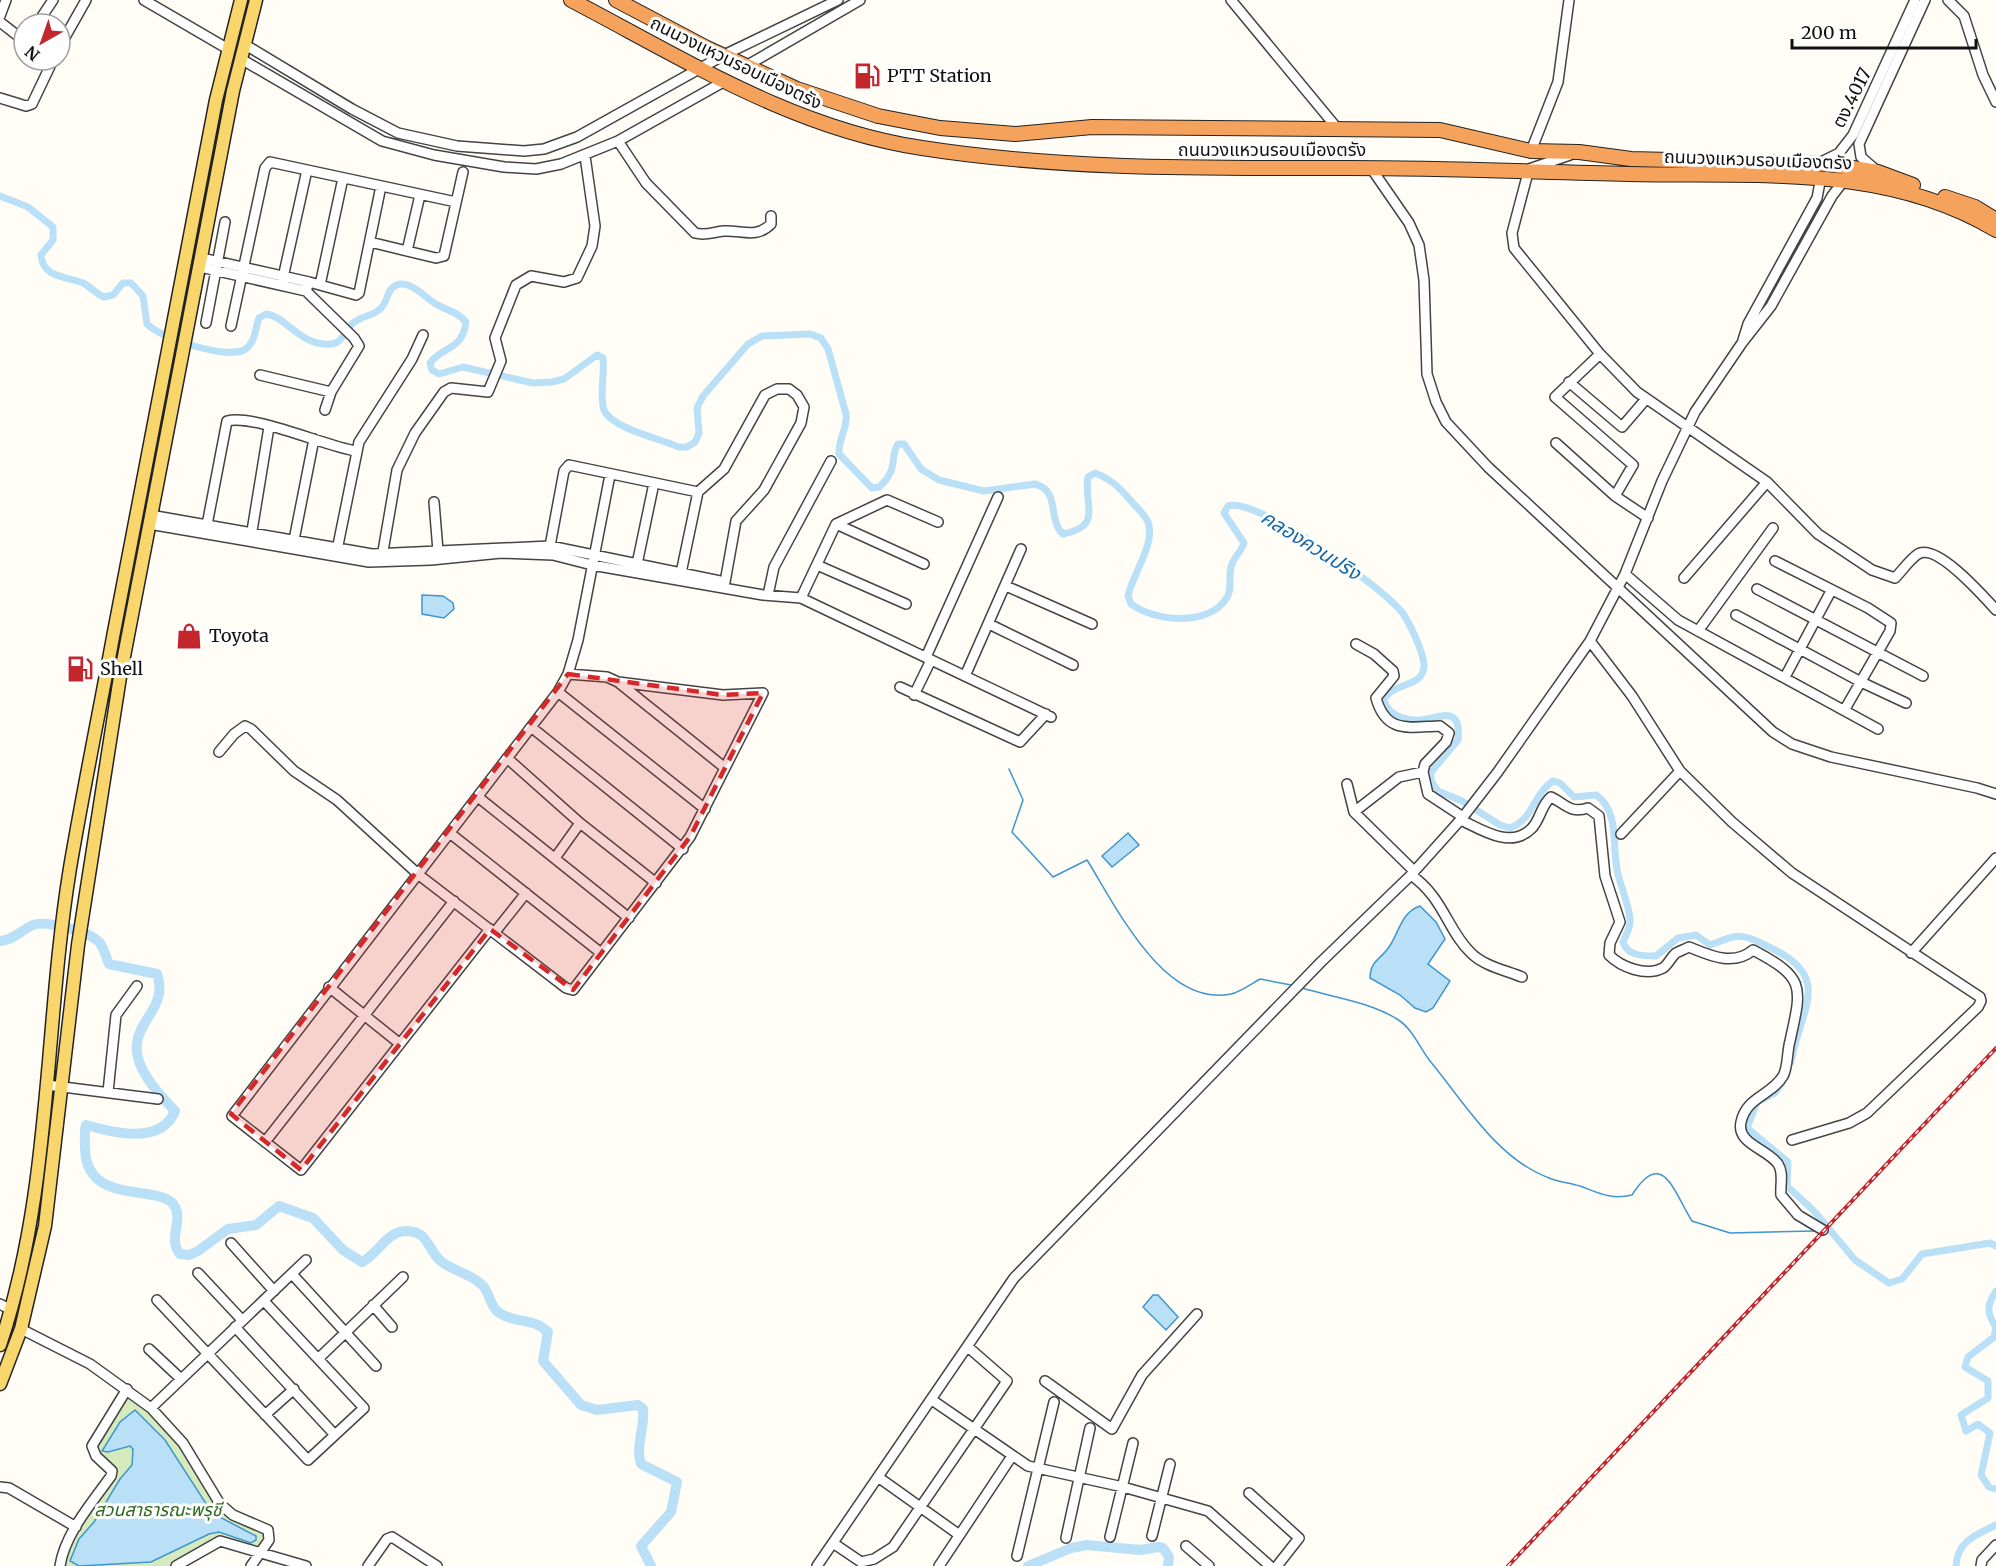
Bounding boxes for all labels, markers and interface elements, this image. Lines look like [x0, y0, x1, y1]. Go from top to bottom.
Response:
street label: ถนนวงแหวนรอบเมืองตรัง [647, 11, 826, 114]
north arrow [12, 12, 72, 72]
scale bar [1792, 12, 1976, 50]
text: 200 m [1801, 21, 1857, 44]
text: N [21, 42, 44, 65]
fuel station icon: PTT Station [852, 61, 882, 91]
place label: PTT Station [887, 64, 992, 87]
street label: ตง.4017 [1827, 64, 1876, 132]
street label: ถนนวงแหวนรอบเมืองตรัง [1178, 138, 1366, 161]
street label: ถนนวงแหวนรอบเมืองตรัง [1663, 145, 1853, 174]
water label: คลองควนปริง [1257, 504, 1367, 586]
shop icon: Toyota [174, 621, 204, 651]
place label: Toyota [209, 624, 269, 647]
fuel station icon: Shell [65, 654, 95, 684]
place label: Shell [100, 657, 143, 680]
park label: สวนสาธารณะพรุชี [94, 1498, 224, 1521]

